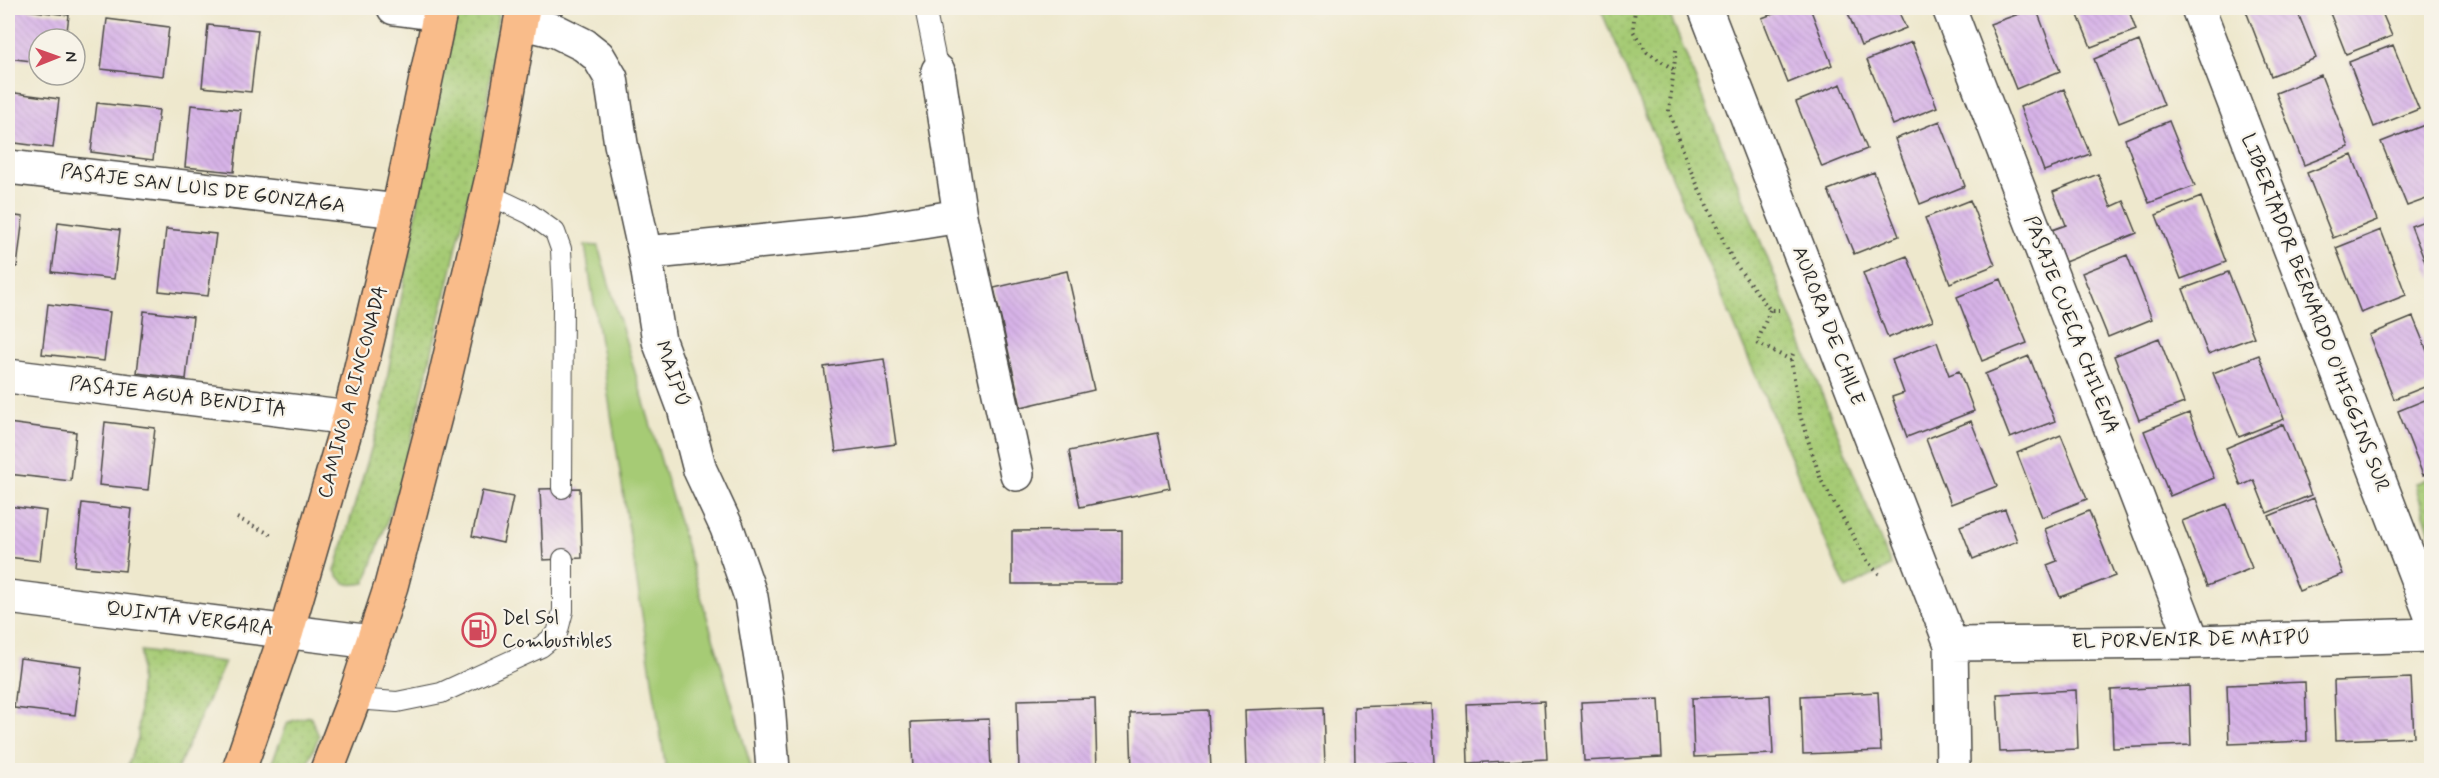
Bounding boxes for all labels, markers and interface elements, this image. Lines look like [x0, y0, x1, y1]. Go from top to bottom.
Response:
north arrow [27, 27, 87, 87]
text: N [60, 51, 81, 62]
street label: LIBERTADOR BERNARDO O'HIGGINS SUR [2234, 130, 2396, 496]
street label: PASAJE SAN LUIS DE GONZAGA [59, 158, 347, 220]
street label: PASAJE CUECA CHILENA [2017, 212, 2125, 438]
street label: AURORA DE CHILE [1785, 242, 1871, 410]
street label: CAMINO A RINCONADA [312, 283, 394, 501]
street label: MAIPÚ [648, 337, 696, 411]
street label: PASAJE AGUA BENDITA [68, 370, 288, 424]
street label: QUINTA VERGARA [105, 595, 275, 643]
place label: Del Sol Combustibles [502, 605, 612, 655]
fuel station icon: Del Sol Combustibles [461, 612, 497, 648]
street label: EL PORVENIR DE MAIPÚ [2071, 624, 2311, 656]

